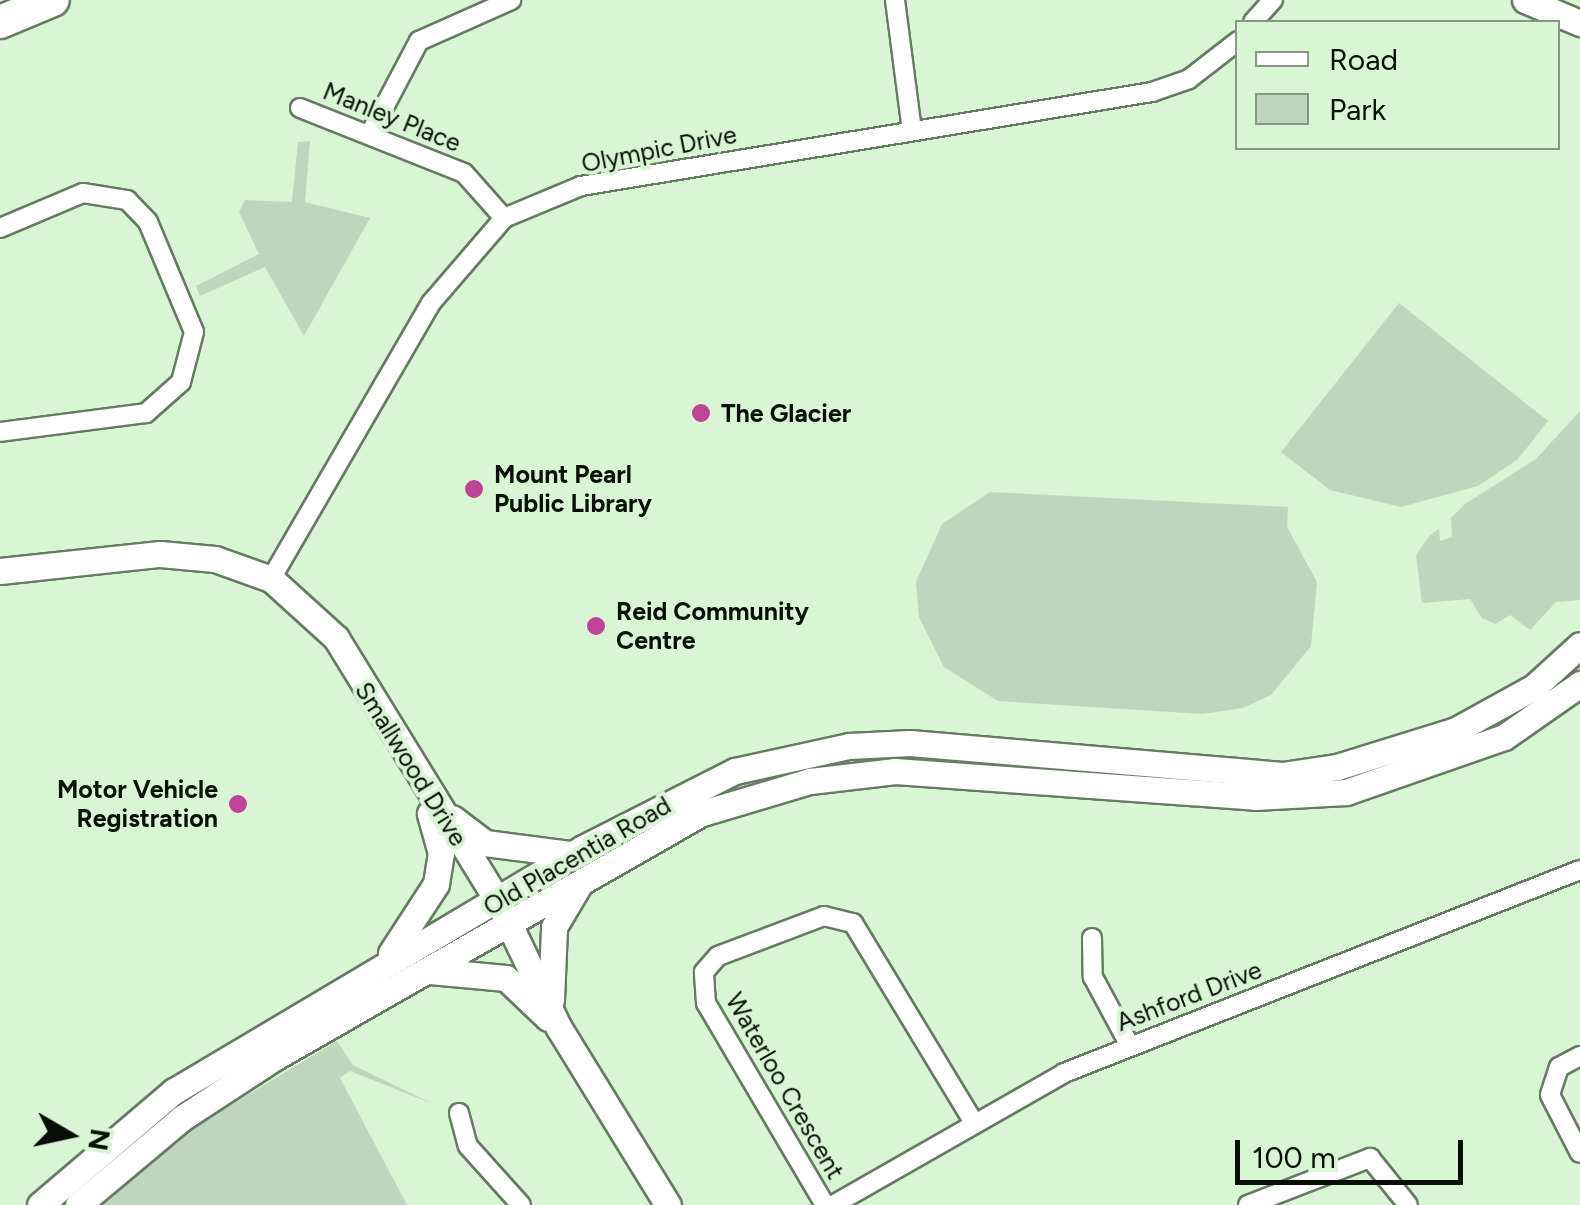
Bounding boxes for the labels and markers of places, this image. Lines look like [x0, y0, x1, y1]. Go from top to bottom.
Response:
place label: The Glacier [721, 398, 851, 428]
marker: The Glacier [690, 402, 712, 424]
place label: Mount Pearl Public Library [494, 460, 652, 519]
marker: Mount Pearl Public Library [463, 478, 485, 500]
place label: Reid Community Centre [616, 597, 809, 656]
marker: Reid Community Centre [585, 615, 607, 637]
place label: Motor Vehicle Registration [57, 775, 218, 834]
marker: Motor Vehicle Registration [227, 793, 249, 815]

